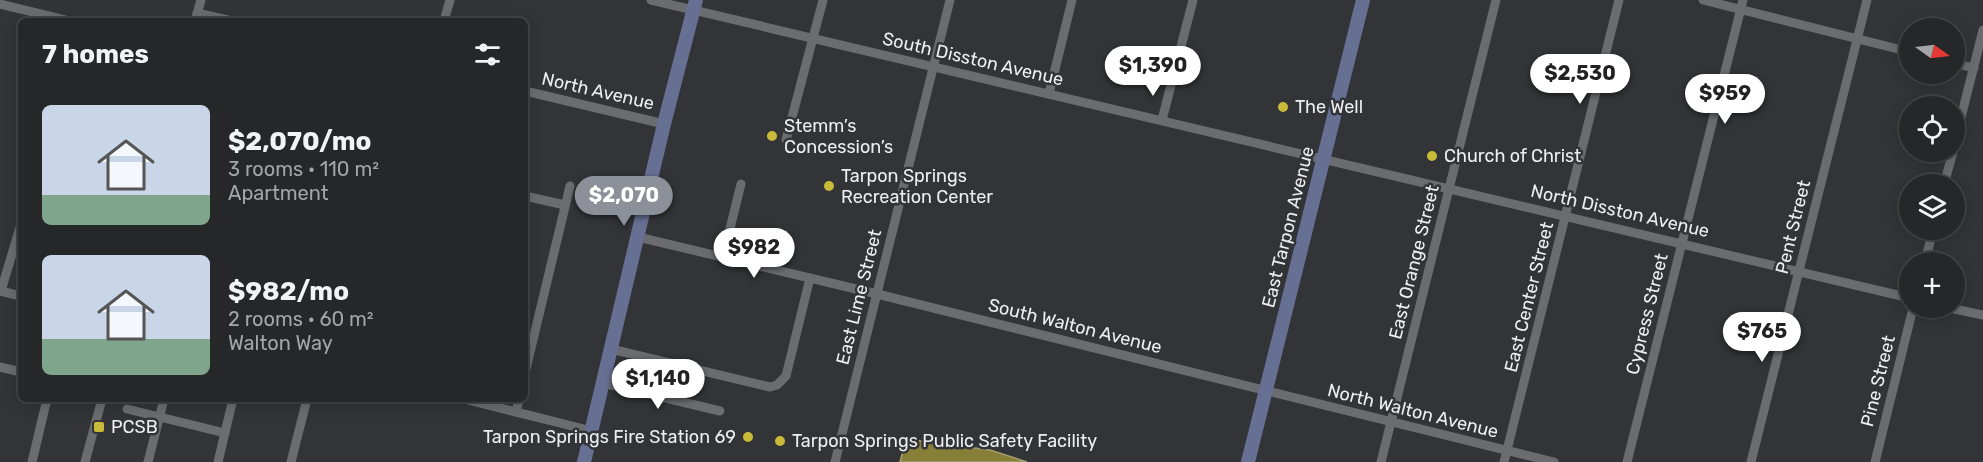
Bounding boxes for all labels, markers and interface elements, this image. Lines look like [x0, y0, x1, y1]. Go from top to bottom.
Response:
north arrow [1899, 18, 1965, 84]
map controls [1899, 18, 1965, 318]
street label: South Disston Avenue [880, 27, 1066, 91]
icon: filters [471, 38, 504, 71]
text: 7 homes [42, 39, 149, 70]
pin: $1,390 [1104, 46, 1202, 97]
text: $1,390 [1119, 53, 1187, 77]
pin: $2,530 [1531, 54, 1629, 105]
text: $2,530 [1544, 61, 1616, 85]
street label: North Avenue [540, 67, 656, 115]
pin: $959 [1689, 74, 1761, 125]
text: $959 [1699, 81, 1751, 105]
place label: The Well [1295, 96, 1363, 118]
button: locate [1899, 96, 1965, 162]
marker: The Well [1276, 100, 1290, 114]
place label: Stemm’s Concession’s [784, 115, 893, 158]
text: $2,070/mo [228, 126, 371, 157]
icon: home [90, 129, 162, 201]
marker: Stemm’s Concession’s [765, 129, 779, 143]
street label: East Tarpon Avenue [1257, 144, 1319, 310]
place label: Church of Christ [1444, 145, 1581, 167]
marker: Church of Christ [1425, 149, 1439, 163]
text: 3 rooms · 110 m² [228, 157, 379, 181]
place label: Tarpon Springs Recreation Center [841, 165, 993, 208]
button: layers [1899, 174, 1965, 240]
pin: $2,070 [575, 176, 673, 227]
street label: Pent Street [1771, 178, 1815, 276]
marker: Tarpon Springs Recreation Center [822, 179, 836, 193]
street label: North Disston Avenue [1529, 180, 1711, 242]
text: Apartment [228, 181, 329, 205]
street label: East Orange Street [1384, 182, 1444, 342]
text: $2,070 [589, 183, 659, 207]
street label: East Center Street [1500, 219, 1558, 375]
street label: East Lime Street [832, 227, 886, 367]
pin: $982 [718, 228, 790, 279]
text: $982 [728, 235, 780, 259]
street label: Cypress Street [1621, 251, 1673, 377]
button: + [1899, 252, 1965, 318]
text: $982/mo [228, 276, 349, 307]
icon: home [90, 279, 162, 351]
street label: South Walton Avenue [986, 294, 1164, 358]
text: 2 rooms · 60 m² [228, 307, 374, 331]
pin: $765 [1726, 312, 1798, 363]
text: $765 [1737, 319, 1787, 343]
text: Walton Way [228, 331, 333, 355]
street label: Pine Street [1856, 333, 1900, 429]
pin: $1,140 [609, 359, 707, 410]
text: $1,140 [626, 366, 690, 390]
street label: North Walton Avenue [1325, 379, 1501, 443]
place label: PCSB [111, 416, 158, 438]
marker: PCSB [92, 420, 106, 434]
place label: Tarpon Springs Fire Station 69 [483, 426, 736, 448]
marker: Tarpon Springs Fire Station 69 [741, 430, 755, 444]
place label: Tarpon Springs Public Safety Facility [792, 430, 1097, 452]
marker: Tarpon Springs Public Safety Facility [773, 434, 787, 448]

